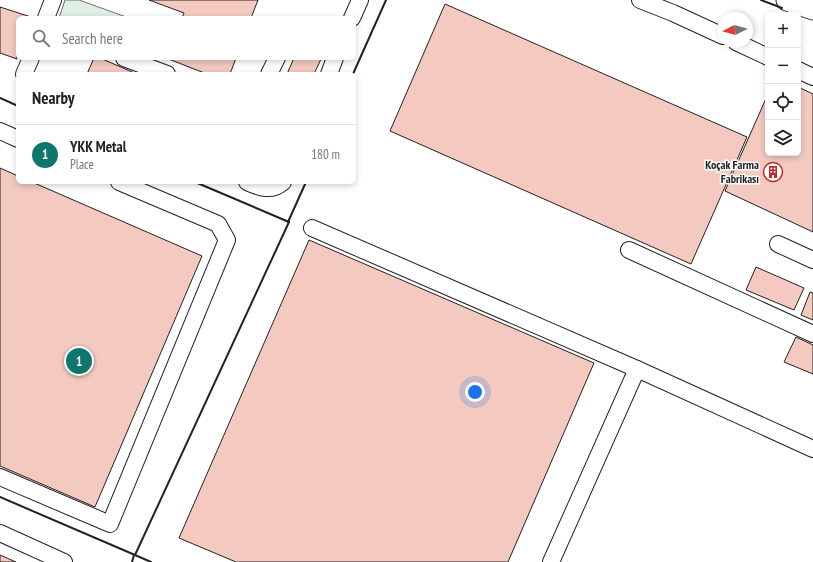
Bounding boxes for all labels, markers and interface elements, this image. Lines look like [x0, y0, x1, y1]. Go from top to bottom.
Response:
north arrow [717, 12, 753, 48]
map controls [765, 12, 801, 156]
button: + [765, 12, 801, 48]
search box [16, 16, 356, 60]
icon: search [30, 27, 52, 49]
text: Search here [62, 29, 123, 48]
button: − [765, 48, 801, 84]
button: locate [765, 84, 801, 120]
text: Nearby [32, 87, 75, 109]
button: layers [765, 120, 801, 156]
text: YKK Metal [70, 137, 126, 156]
text: 1 [42, 146, 48, 163]
text: 180 m [311, 146, 340, 163]
text: Place [70, 156, 94, 173]
place label: Koçak Farma Fabrikası [705, 157, 759, 186]
building icon: Koçak Farma Fabrikası [762, 161, 784, 183]
pin: 1 [66, 346, 92, 376]
your location [465, 382, 485, 402]

